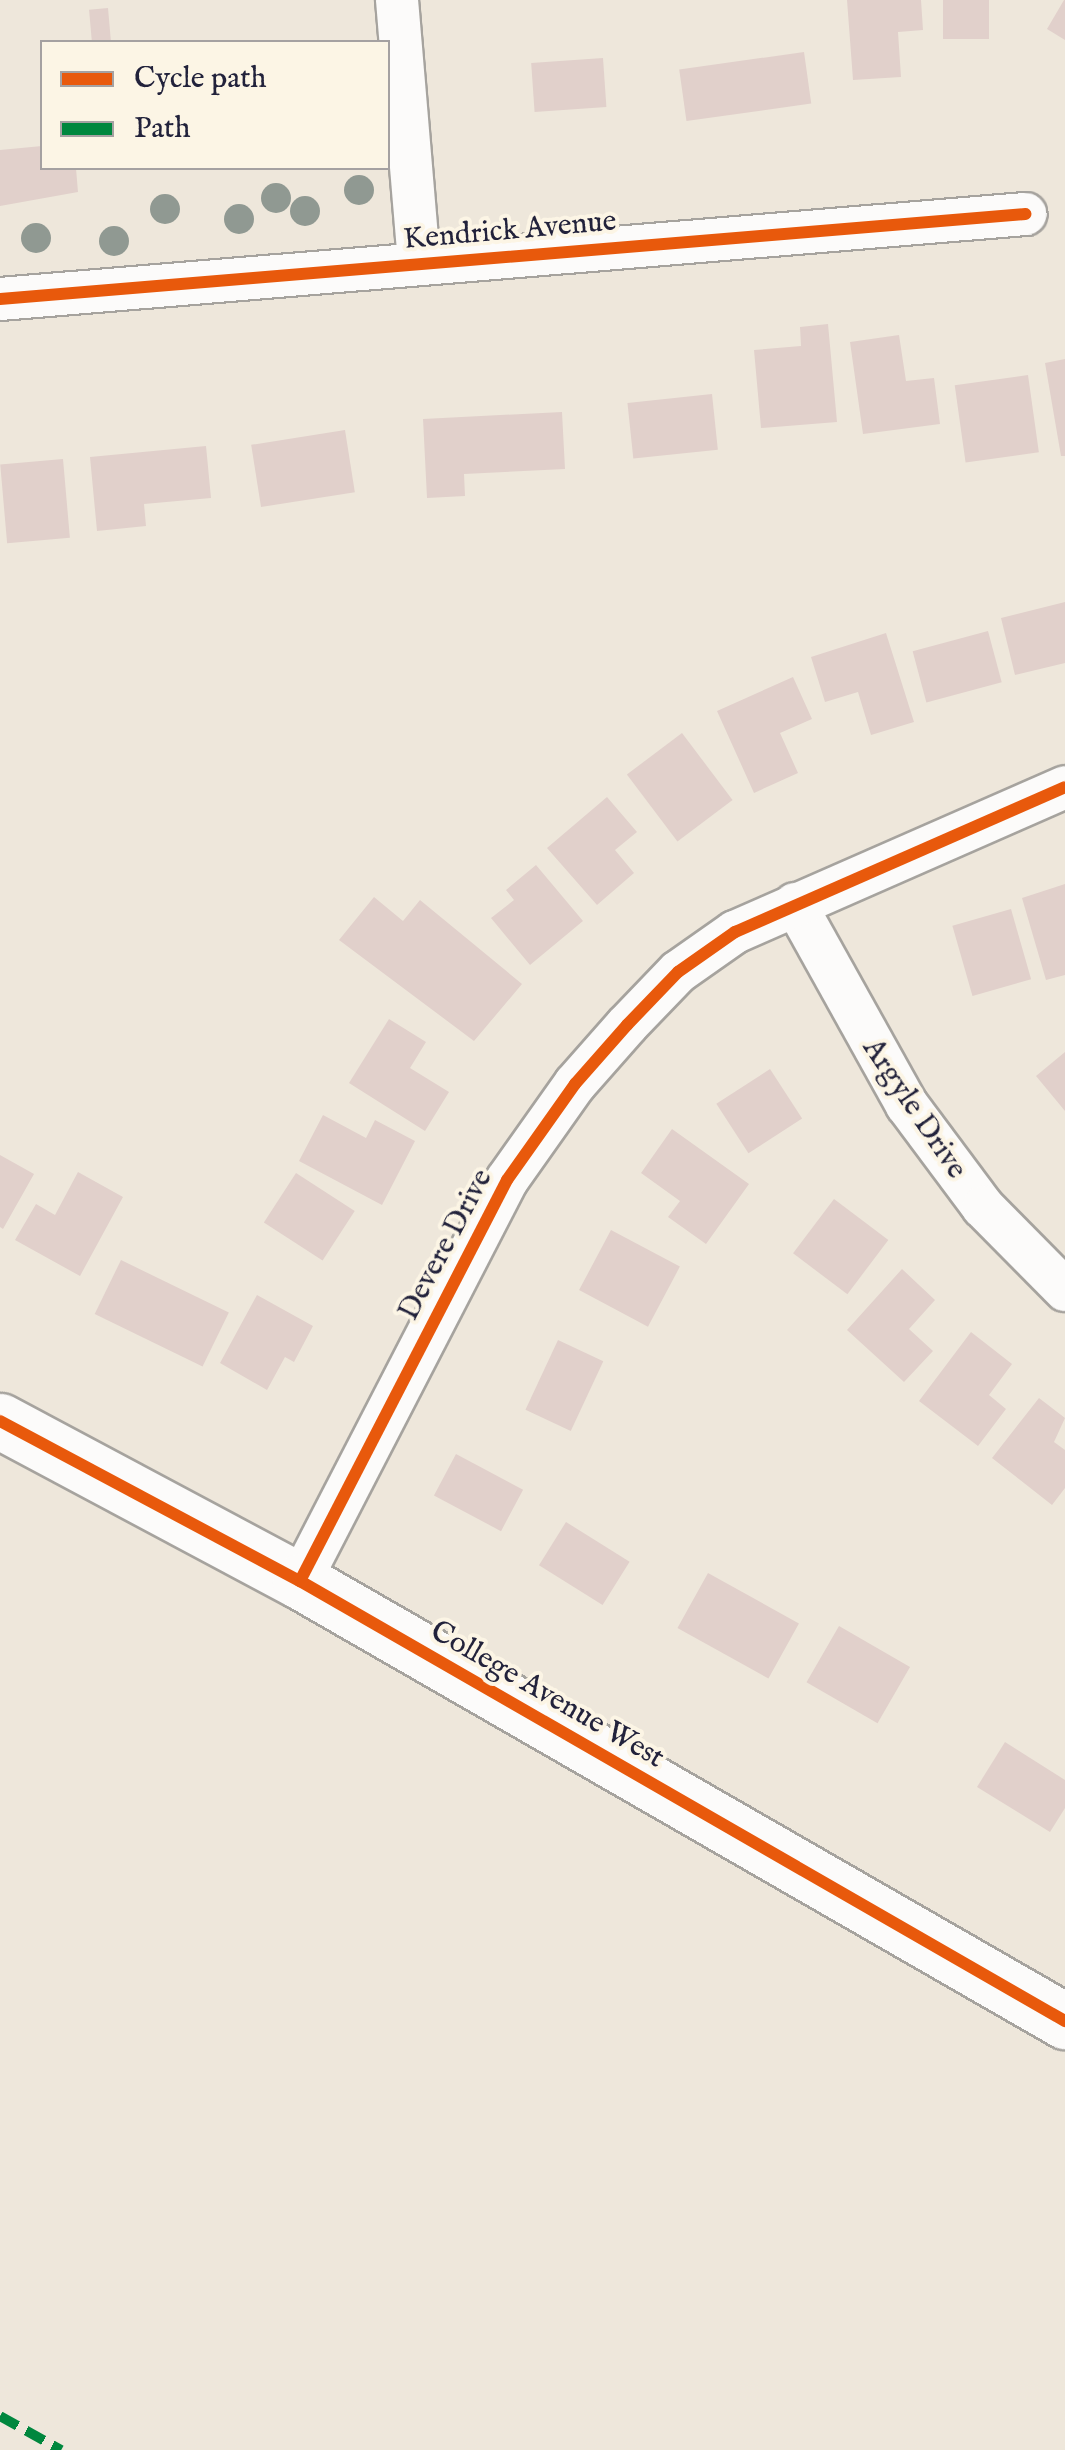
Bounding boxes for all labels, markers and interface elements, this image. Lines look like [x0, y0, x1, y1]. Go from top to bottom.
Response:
legend [40, 40, 390, 170]
text: Cycle path [134, 60, 267, 98]
text: Path [134, 110, 190, 148]
street label: Kendrick Avenue [402, 204, 618, 258]
street label: Argyle Drive [854, 1032, 974, 1186]
street label: Devere Drive [391, 1163, 501, 1327]
street label: College Avenue West [424, 1613, 670, 1777]

